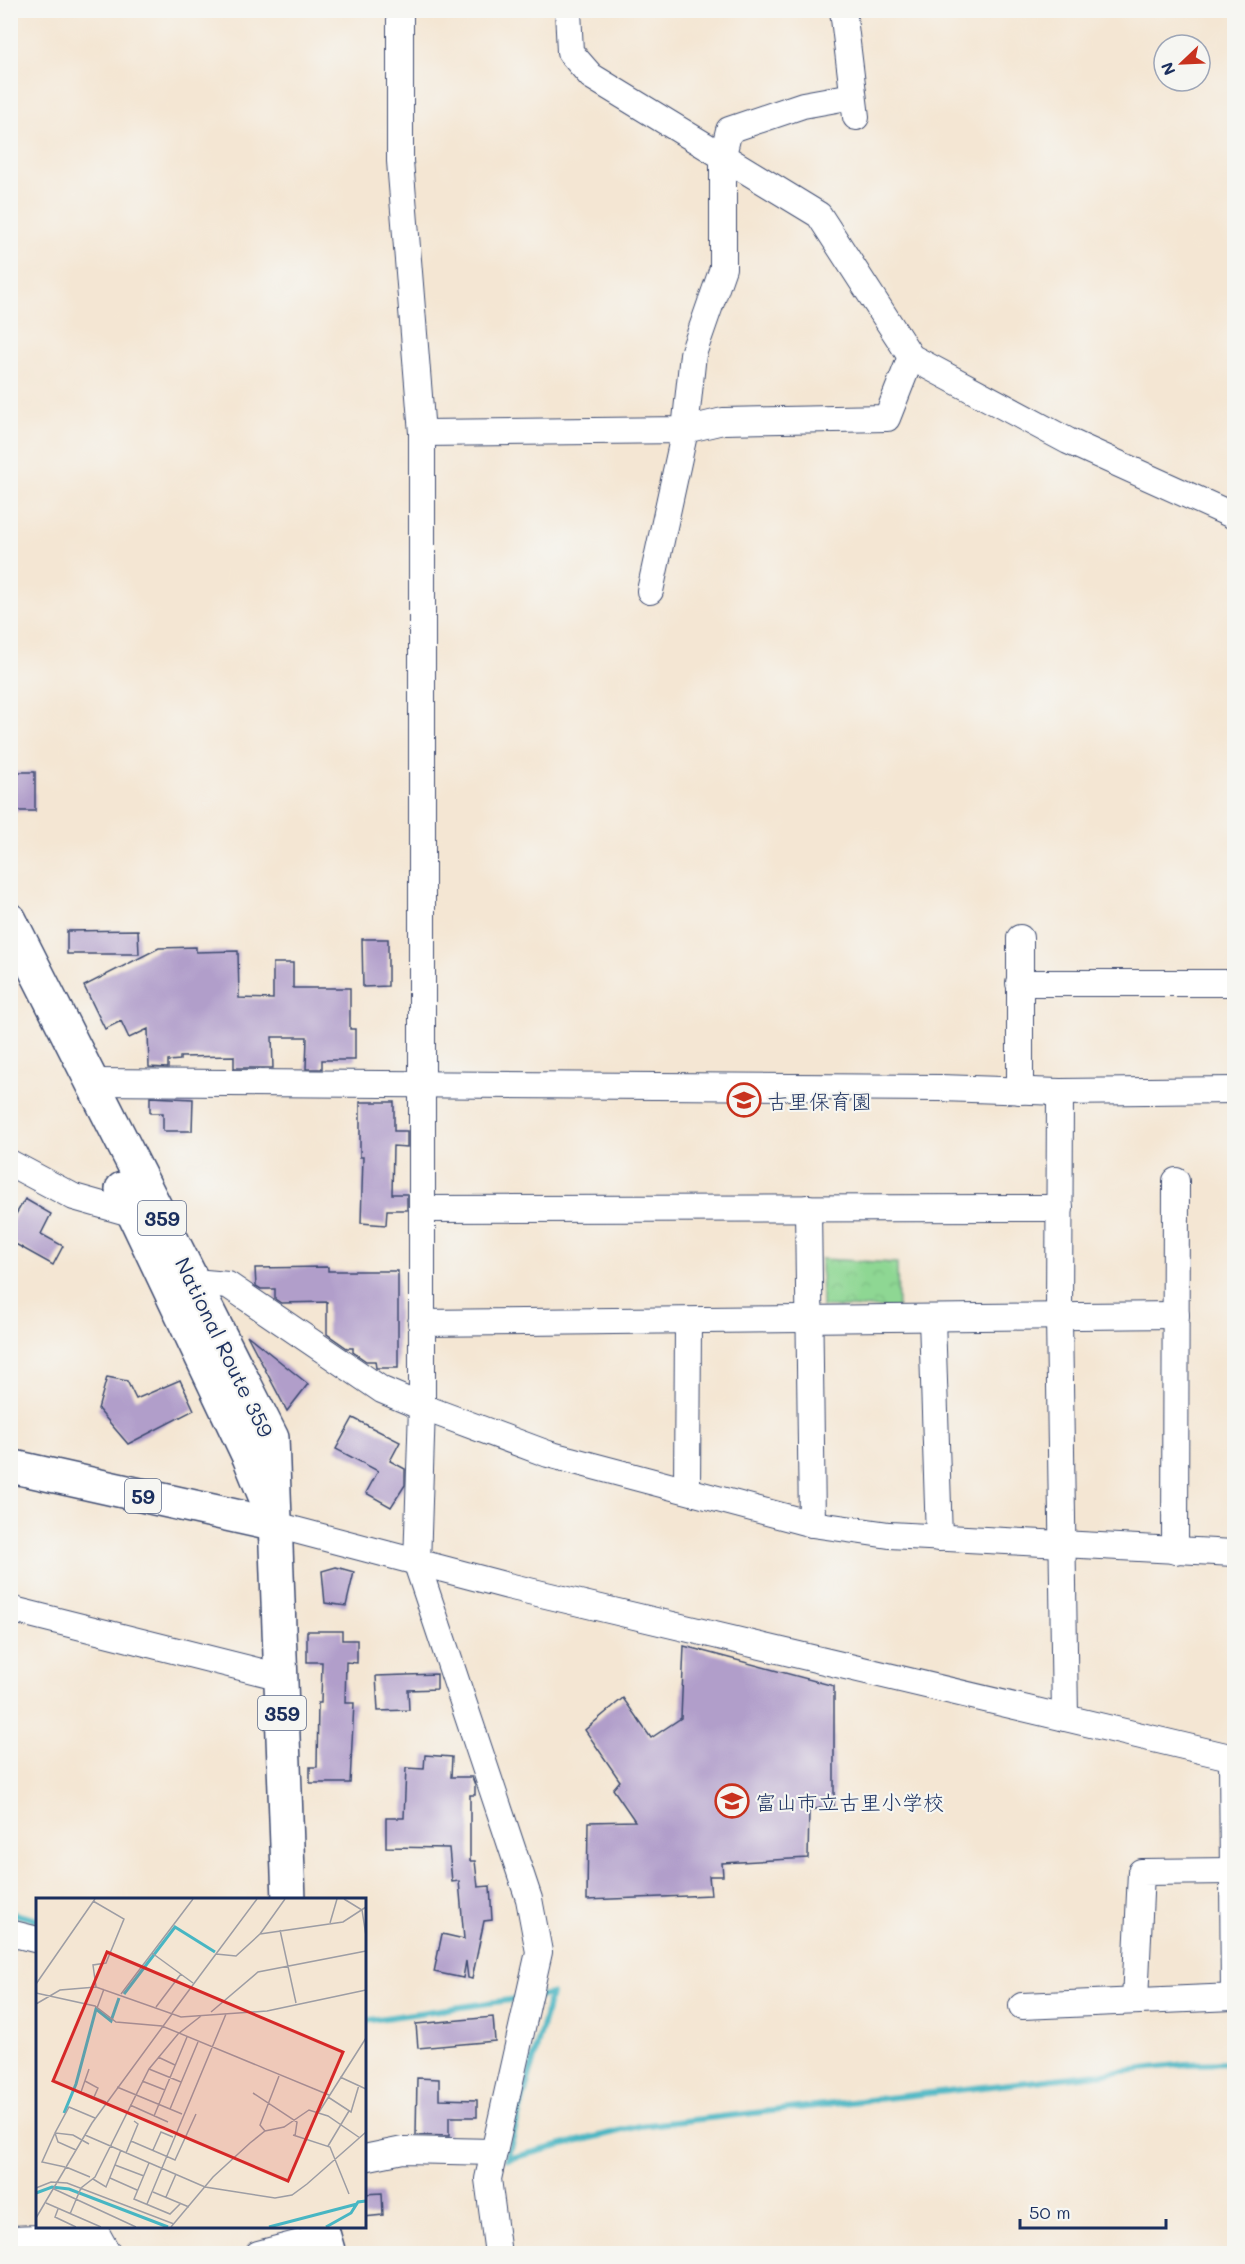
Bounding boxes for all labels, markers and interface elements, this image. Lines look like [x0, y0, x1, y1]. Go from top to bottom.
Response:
north arrow [1152, 33, 1212, 93]
text: N [1156, 59, 1180, 79]
school or university icon: 古里保育園 [726, 1082, 762, 1118]
place label: 古里保育園 [767, 1087, 872, 1114]
road number: 359 [138, 1201, 186, 1235]
street label: National Route 359 [170, 1253, 280, 1441]
road number: 59 [125, 1479, 161, 1513]
road number: 359 [258, 1696, 306, 1730]
school or university icon: 富山市立古里小学校 [714, 1783, 750, 1819]
place label: 富山市立古里小学校 [755, 1788, 944, 1815]
inset map [36, 1898, 366, 2228]
scale bar [1020, 2192, 1166, 2230]
text: 50 m [1029, 2200, 1071, 2224]

